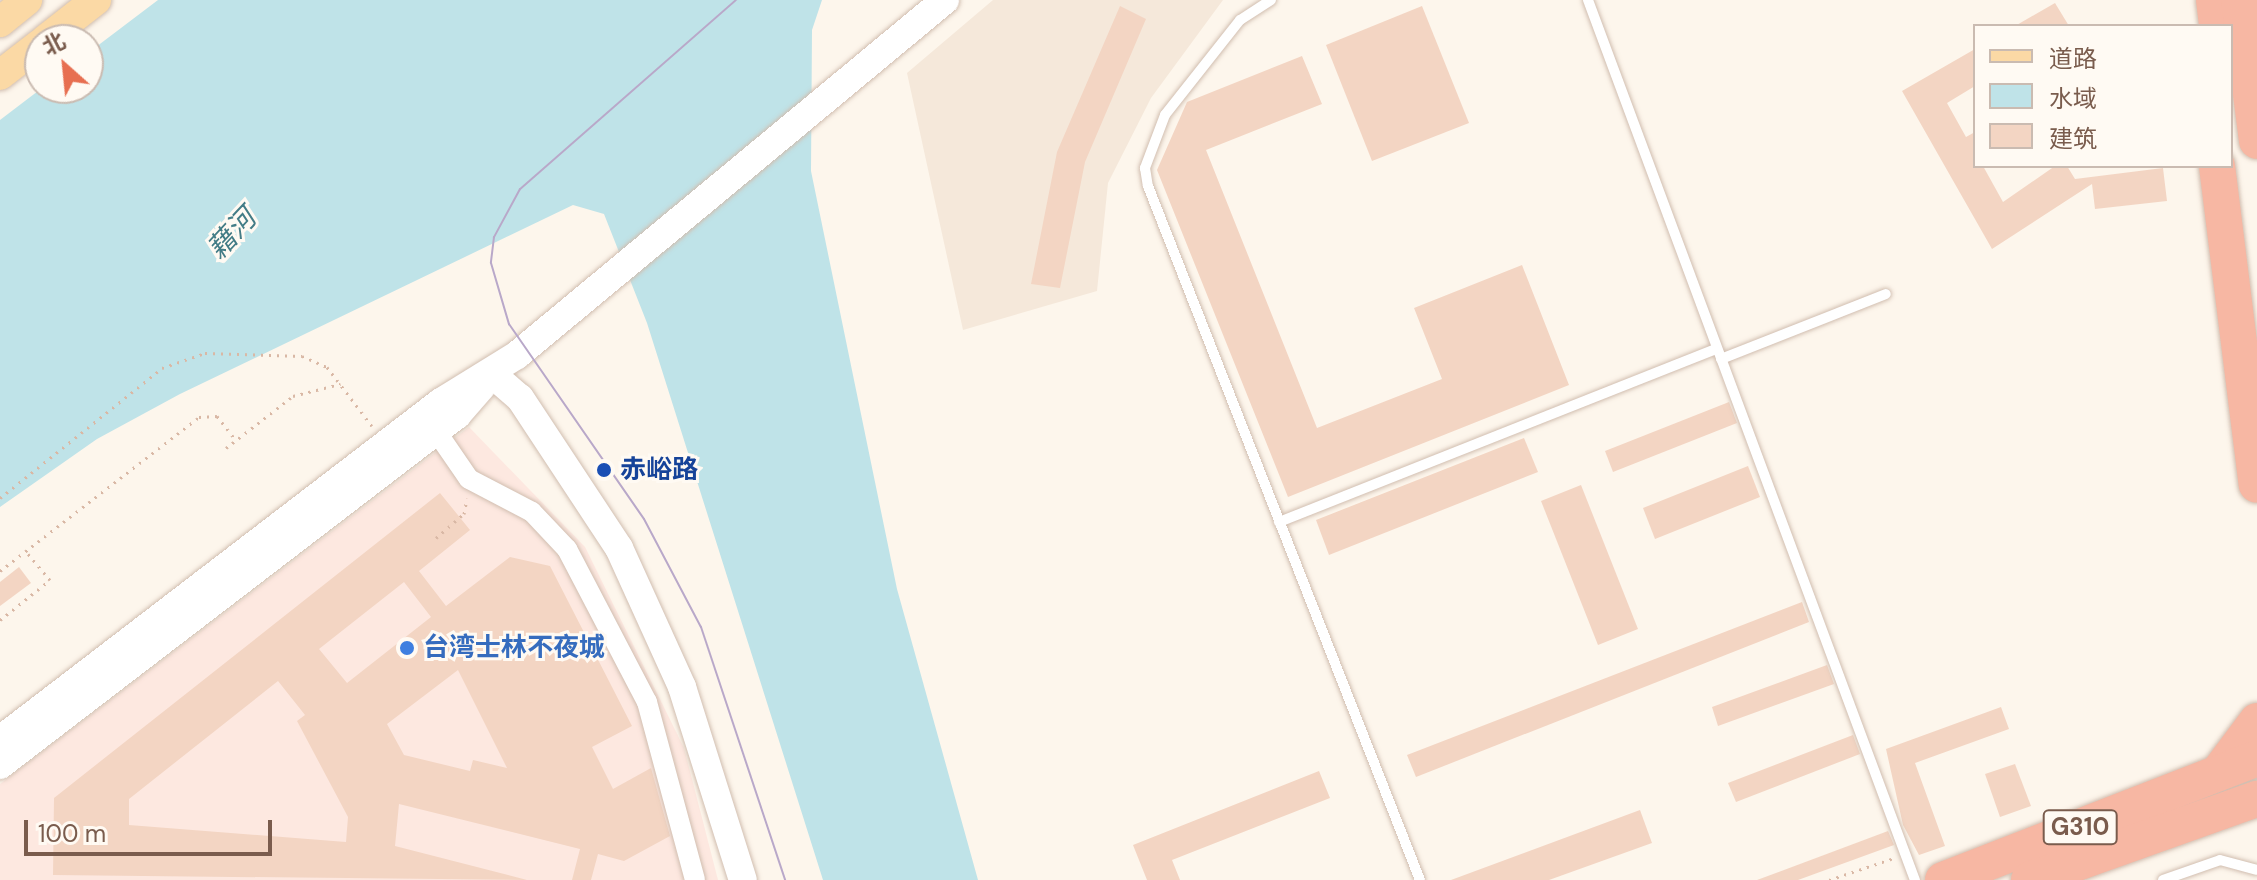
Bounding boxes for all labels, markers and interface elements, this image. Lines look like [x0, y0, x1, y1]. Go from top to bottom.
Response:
north arrow [24, 24, 104, 104]
legend [1973, 24, 2233, 168]
text: 北 [37, 26, 70, 62]
text: 道路 [2049, 43, 2097, 74]
text: 水域 [2049, 83, 2097, 114]
text: 建筑 [2049, 123, 2097, 154]
water label: 藉河 [201, 202, 263, 266]
place label: 赤峪路 [620, 454, 698, 486]
marker: 赤峪路 [595, 461, 613, 479]
place label: 台湾士林不夜城 [423, 632, 605, 664]
marker: 台湾士林不夜城 [398, 639, 416, 657]
scale bar [28, 804, 276, 854]
road number: G310 [2042, 807, 2118, 847]
text: 100 m [38, 818, 106, 849]

